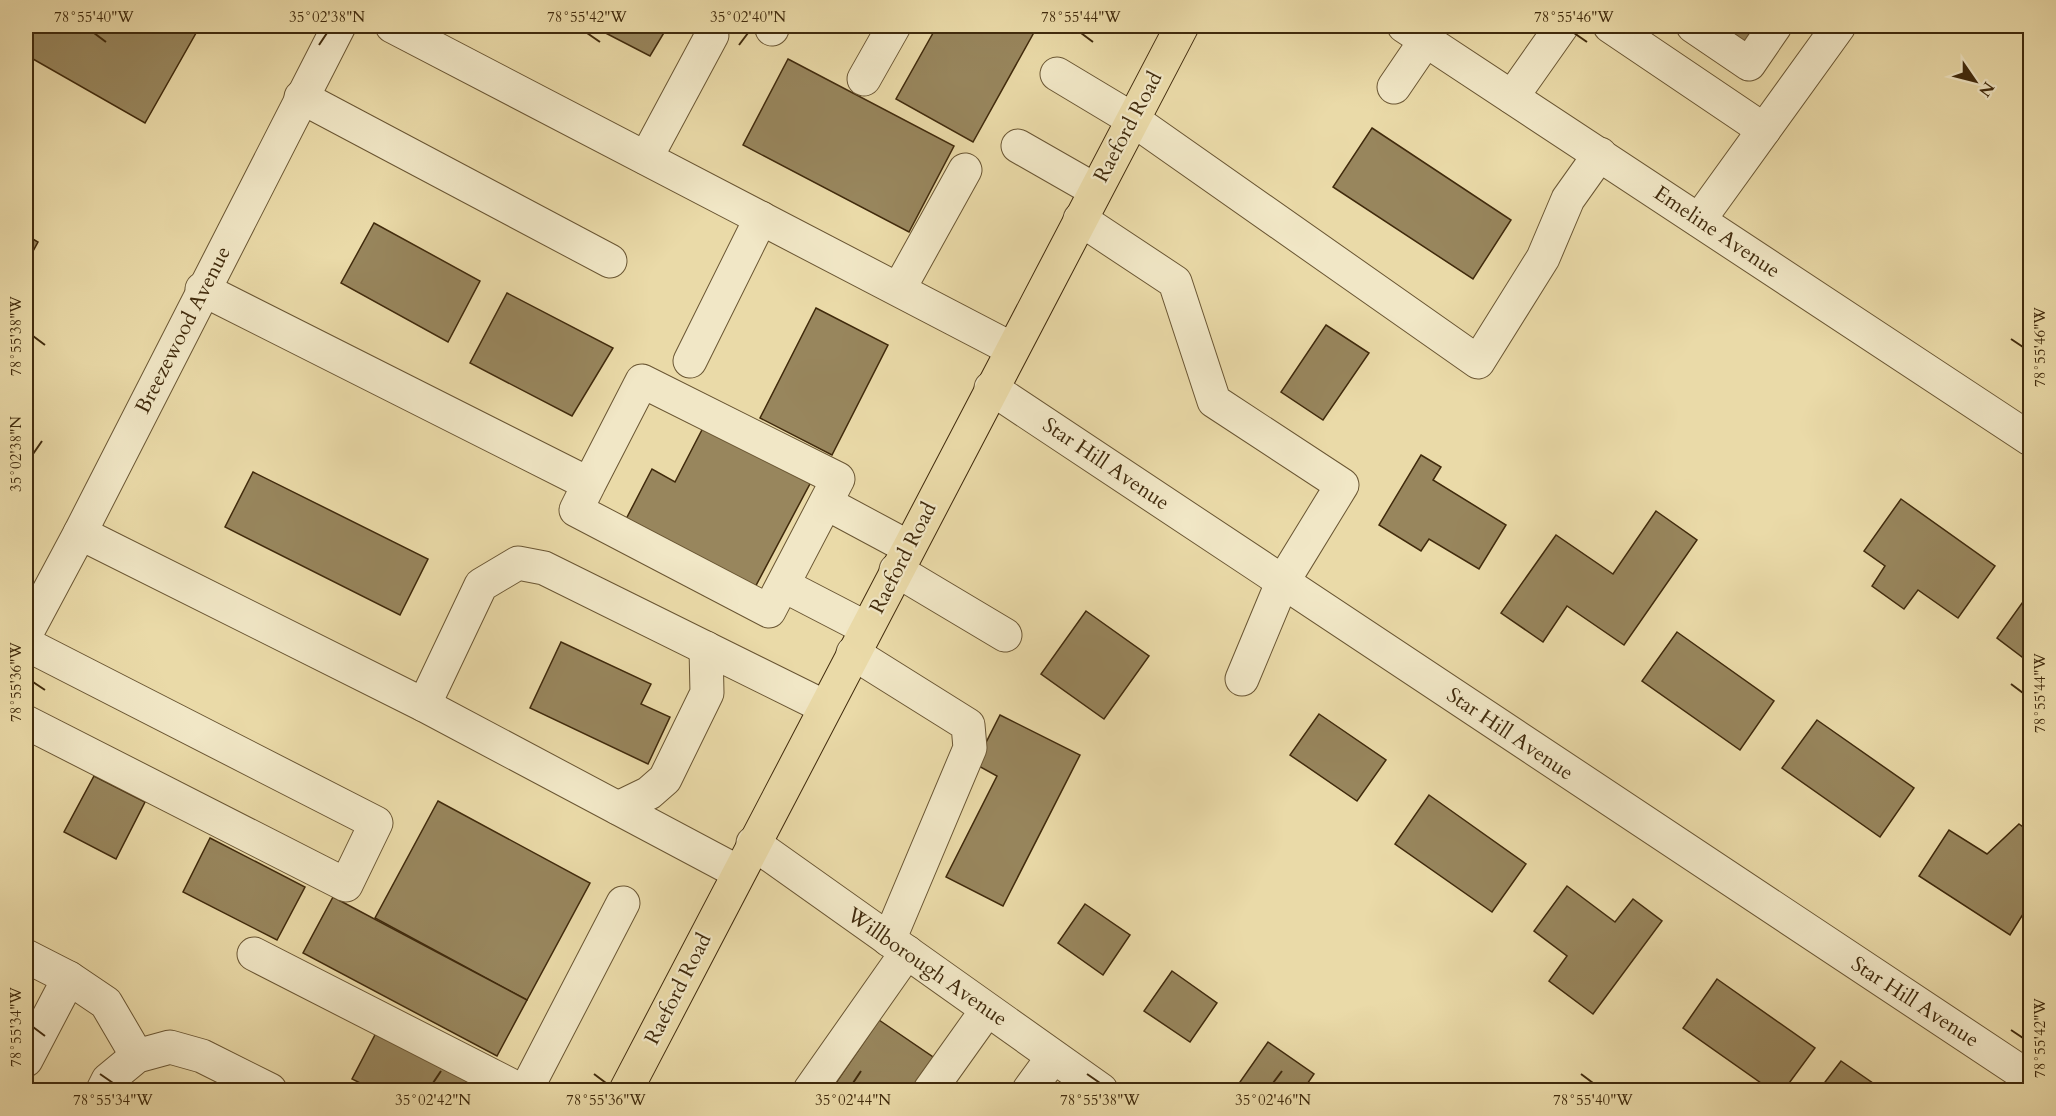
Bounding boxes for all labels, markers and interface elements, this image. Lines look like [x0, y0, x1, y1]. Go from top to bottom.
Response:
text: 78°55'40"W [54, 7, 134, 27]
text: 35°02'38"N [289, 7, 365, 27]
text: 78°55'42"W [547, 7, 627, 27]
text: 35°02'40"N [710, 7, 786, 27]
text: 78°55'44"W [1041, 7, 1121, 27]
text: 78°55'46"W [1534, 7, 1614, 27]
north arrow [1945, 51, 2005, 111]
street label: Raeford Road [1087, 67, 1169, 187]
text: N [1973, 77, 1999, 101]
street label: Emeline Avenue [1648, 179, 1786, 285]
street label: Breezewood Avenue [128, 241, 238, 419]
text: 78°55'38"W [6, 296, 26, 376]
text: 78°55'46"W [2030, 307, 2050, 387]
street label: Star Hill Avenue [1037, 411, 1175, 517]
text: 35°02'38"N [6, 416, 26, 492]
street label: Raeford Road [862, 497, 944, 619]
text: 78°55'36"W [6, 642, 26, 722]
text: 78°55'44"W [2030, 653, 2050, 733]
street label: Star Hill Avenue [1441, 681, 1579, 787]
street label: Willborough Avenue [840, 900, 1013, 1033]
street label: Raeford Road [637, 928, 719, 1050]
street label: Star Hill Avenue [1845, 950, 1985, 1054]
text: 78°55'34"W [6, 987, 26, 1067]
text: 78°55'42"W [2030, 998, 2050, 1078]
text: 78°55'34"W [73, 1090, 153, 1110]
text: 35°02'42"N [395, 1090, 471, 1110]
text: 78°55'36"W [566, 1090, 646, 1110]
text: 35°02'44"N [815, 1090, 891, 1110]
text: 78°55'38"W [1060, 1090, 1140, 1110]
text: 35°02'46"N [1235, 1090, 1311, 1110]
text: 78°55'40"W [1553, 1090, 1633, 1110]

